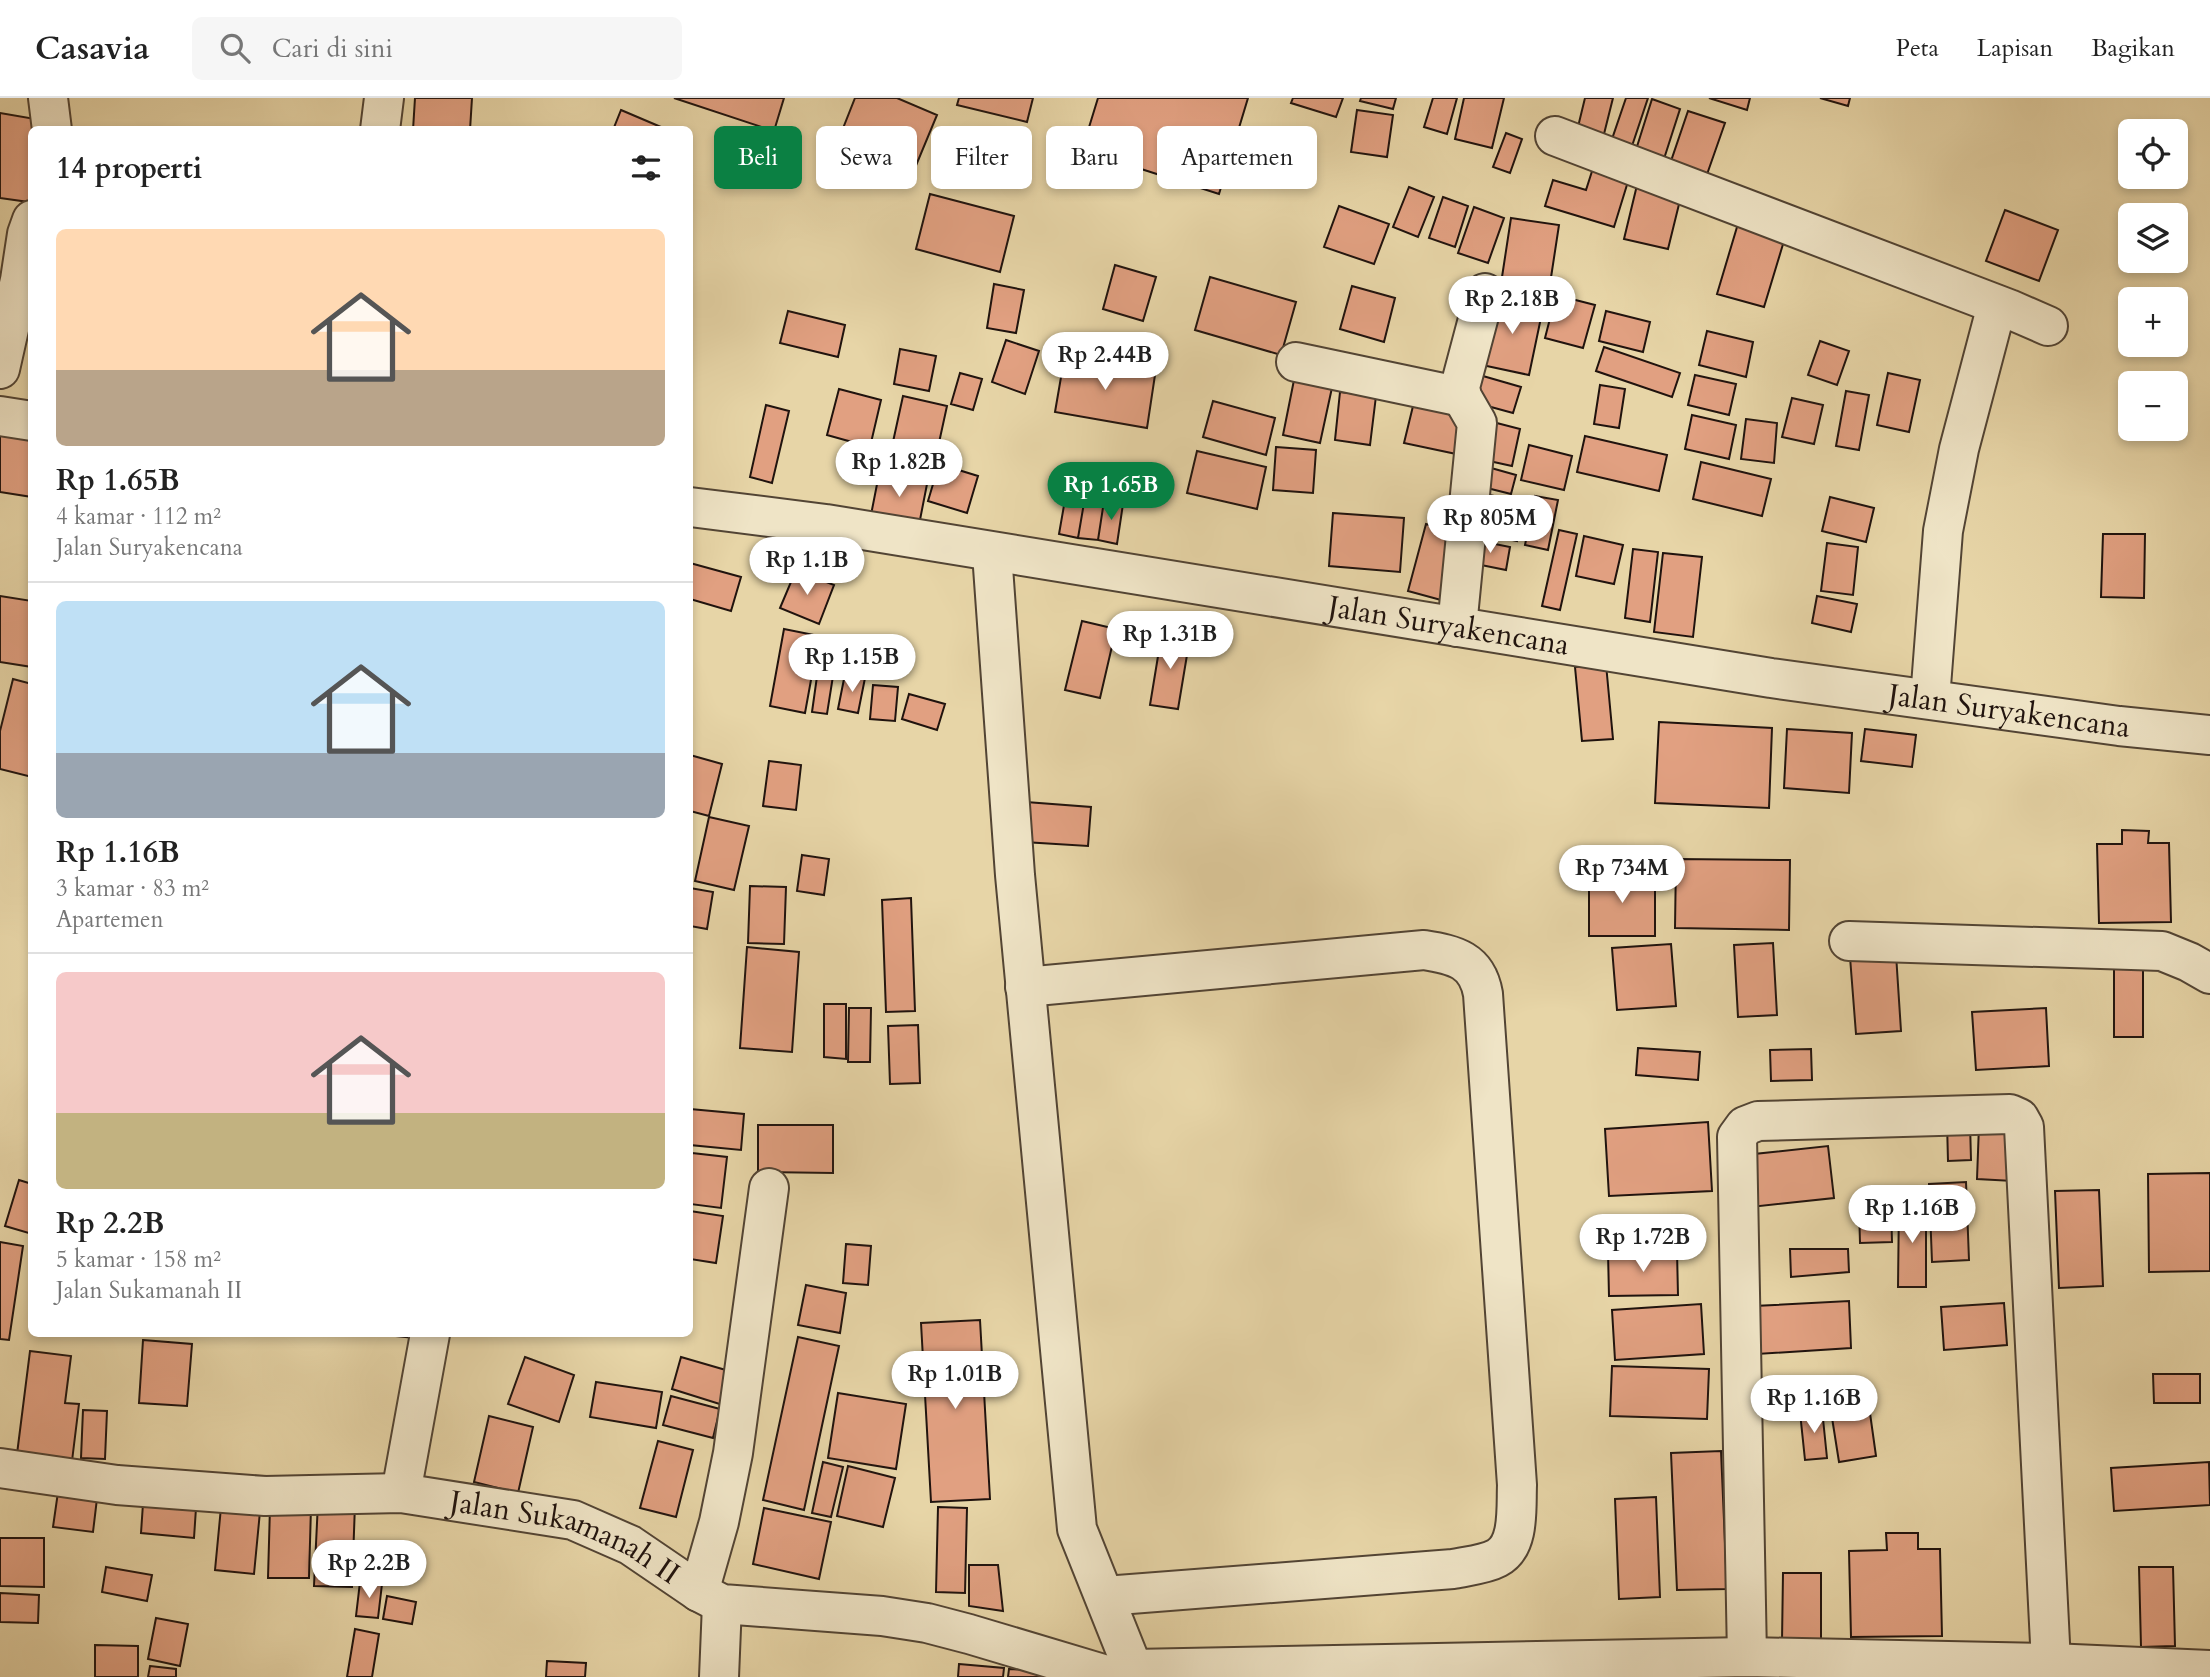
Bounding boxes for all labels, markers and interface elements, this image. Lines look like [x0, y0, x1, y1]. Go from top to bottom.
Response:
search box [192, 17, 682, 80]
text: Casavia [35, 26, 150, 71]
icon: search [216, 29, 254, 67]
text: Cari di sini [272, 31, 393, 66]
text: Peta [1896, 32, 1939, 65]
text: Lapisan [1977, 32, 2053, 65]
text: Bagikan [2091, 32, 2175, 65]
map controls [2118, 119, 2188, 441]
button: locate [2118, 119, 2188, 189]
chip: Beli [714, 126, 802, 189]
chip: Sewa [816, 126, 917, 189]
chip: Filter [931, 126, 1032, 189]
chip: Baru [1046, 126, 1143, 189]
chip: Apartemen [1157, 126, 1317, 189]
text: 14 properti [56, 148, 202, 189]
icon: filters [627, 149, 665, 187]
button: layers [2118, 203, 2188, 273]
icon: home [298, 274, 424, 400]
pin: Rp 2.18B [1440, 276, 1584, 336]
text: Rp 2.18B [1465, 283, 1559, 314]
button: + [2118, 287, 2188, 357]
pin: Rp 2.44B [1033, 332, 1177, 392]
text: Rp 2.44B [1058, 339, 1152, 370]
button: − [2118, 371, 2188, 441]
pin: Rp 1.82B [827, 440, 971, 499]
text: Rp 1.82B [852, 446, 946, 477]
text: Rp 1.65B [56, 460, 180, 501]
pin: Rp 1.65B [1039, 462, 1183, 522]
text: Rp 1.65B [1064, 469, 1158, 500]
pin: Rp 805M [1425, 496, 1555, 555]
text: 4 kamar · 112 m² [56, 501, 221, 532]
text: Rp 805M [1443, 502, 1537, 533]
text: Jalan Suryakencana [56, 532, 243, 563]
pin: Rp 1.1B [742, 538, 872, 597]
text: Rp 1.1B [765, 544, 849, 575]
street label: Jalan Suryakencana [1321, 586, 1572, 666]
pin: Rp 1.31B [1098, 612, 1242, 671]
text: Rp 1.31B [1123, 618, 1217, 649]
pin: Rp 1.15B [780, 634, 924, 694]
text: Rp 1.15B [805, 641, 899, 672]
icon: home [298, 646, 424, 772]
street label: Jalan Suryakencana [1882, 674, 2132, 748]
text: Rp 1.16B [56, 832, 180, 873]
pin: Rp 734M [1557, 846, 1687, 905]
text: Rp 734M [1575, 852, 1669, 883]
text: 3 kamar · 83 m² [56, 873, 209, 904]
text: Apartemen [56, 904, 164, 935]
icon: home [298, 1017, 424, 1143]
pin: Rp 1.16B [1840, 1186, 1984, 1245]
text: Rp 1.16B [1865, 1192, 1959, 1223]
text: Rp 2.2B [56, 1203, 164, 1244]
pin: Rp 1.72B [1571, 1214, 1715, 1274]
text: Rp 1.72B [1596, 1221, 1690, 1252]
text: 5 kamar · 158 m² [56, 1244, 221, 1275]
text: Jalan Sukamanah II [56, 1275, 242, 1306]
pin: Rp 1.01B [883, 1352, 1027, 1411]
text: Rp 1.01B [908, 1358, 1002, 1389]
pin: Rp 1.16B [1742, 1376, 1886, 1435]
text: Rp 1.16B [1767, 1382, 1861, 1413]
street label: Jalan Sukamanah II [443, 1480, 688, 1594]
pin: Rp 2.2B [304, 1540, 434, 1600]
text: Rp 2.2B [327, 1547, 411, 1578]

